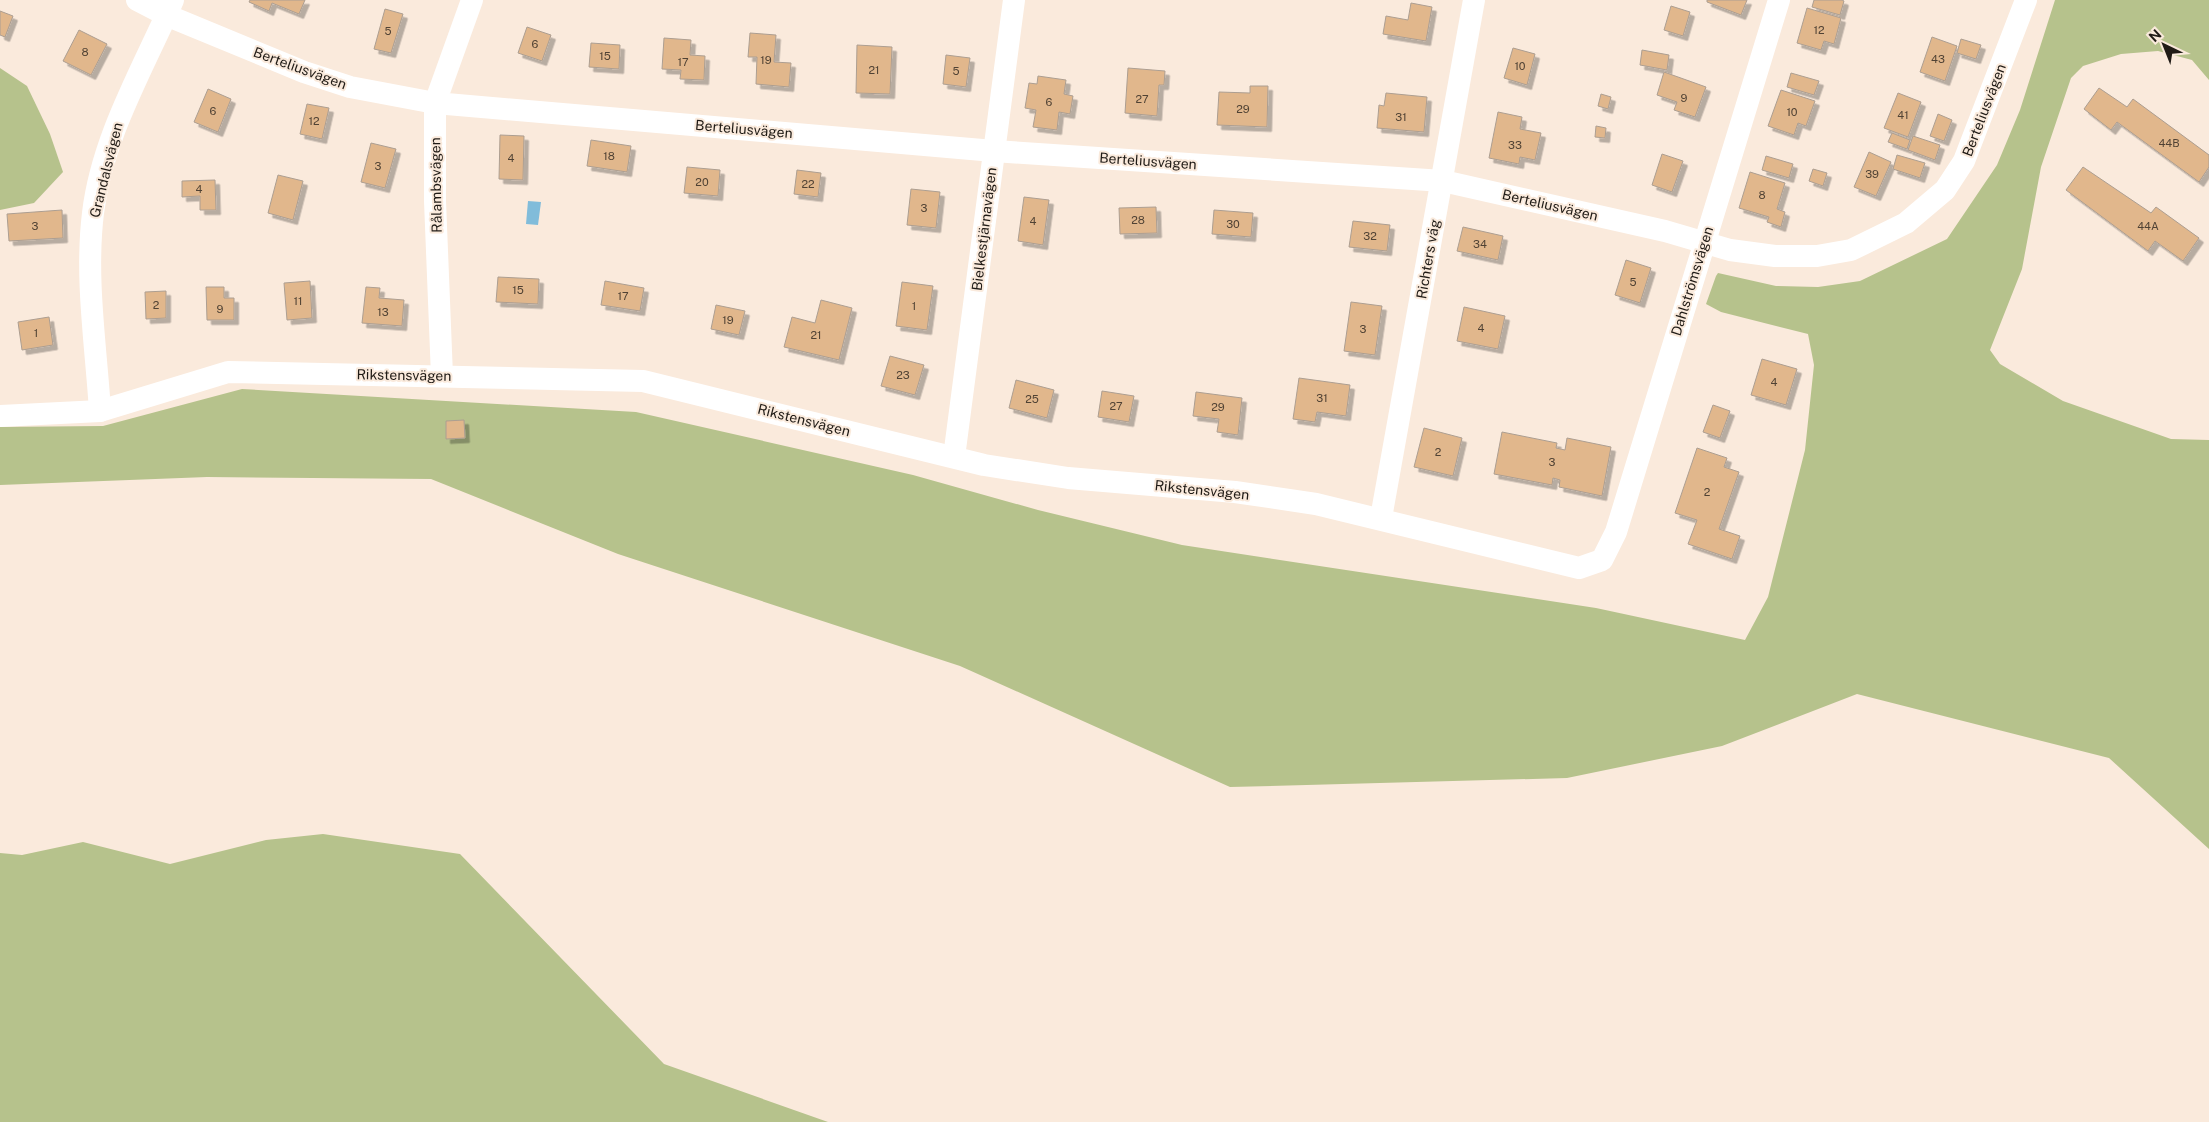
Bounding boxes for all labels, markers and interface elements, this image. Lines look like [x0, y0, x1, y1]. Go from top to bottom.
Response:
north arrow [2139, 20, 2189, 70]
house number: 12 [1813, 24, 1825, 36]
house number: 5 [384, 25, 392, 37]
text: N [2146, 26, 2165, 45]
house number: 6 [532, 38, 539, 50]
street label: Berteliusvägen [251, 44, 349, 92]
house number: 8 [81, 46, 89, 58]
house number: 15 [599, 50, 611, 62]
house number: 43 [1931, 53, 1945, 65]
house number: 19 [760, 54, 772, 66]
house number: 17 [677, 56, 689, 68]
house number: 10 [1514, 60, 1526, 72]
street label: Berteliusvägen [1959, 61, 2009, 159]
house number: 21 [868, 64, 880, 76]
house number: 5 [952, 65, 960, 77]
house number: 9 [1681, 92, 1688, 104]
house number: 27 [1135, 93, 1149, 105]
house number: 6 [1046, 96, 1053, 108]
house number: 29 [1236, 103, 1250, 115]
house number: 6 [210, 105, 217, 117]
house number: 10 [1786, 106, 1798, 118]
house number: 41 [1897, 109, 1909, 121]
house number: 31 [1395, 111, 1407, 123]
house number: 12 [308, 115, 320, 127]
street label: Berteliusvägen [695, 117, 793, 141]
street label: Grandalsvägen [86, 121, 126, 219]
street label: Rålambsvägen [427, 137, 445, 233]
house number: 44B [2158, 137, 2180, 149]
house number: 33 [1508, 139, 1522, 151]
house number: 18 [603, 150, 615, 162]
street label: Berteliusvägen [1099, 150, 1197, 172]
house number: 4 [508, 152, 515, 164]
house number: 3 [375, 160, 382, 172]
street label: Bielkestjärnavägen [968, 166, 1000, 292]
house number: 39 [1865, 168, 1879, 180]
house number: 20 [695, 176, 709, 188]
house number: 22 [801, 178, 815, 190]
house number: 4 [196, 183, 203, 195]
street label: Berteliusvägen [1501, 186, 1599, 224]
house number: 8 [1758, 189, 1766, 201]
house number: 3 [921, 202, 928, 214]
house number: 28 [1131, 214, 1145, 226]
house number: 4 [1030, 215, 1037, 227]
house number: 30 [1226, 218, 1240, 230]
street label: Richters väg [1413, 218, 1443, 300]
house number: 3 [32, 220, 39, 232]
house number: 44A [2137, 220, 2159, 232]
street label: Dahlströmsvägen [1668, 224, 1716, 338]
house number: 32 [1363, 230, 1377, 242]
house number: 34 [1473, 238, 1487, 250]
house number: 5 [1629, 276, 1637, 288]
house number: 15 [512, 284, 524, 296]
house number: 17 [617, 290, 629, 302]
house number: 11 [294, 295, 302, 307]
house number: 2 [153, 299, 160, 311]
house number: 1 [912, 300, 916, 312]
house number: 9 [217, 303, 224, 315]
house number: 13 [377, 306, 389, 318]
house number: 19 [722, 314, 734, 326]
house number: 4 [1478, 322, 1485, 334]
house number: 3 [1360, 323, 1367, 335]
house number: 1 [34, 327, 38, 339]
house number: 21 [810, 329, 822, 341]
street label: Rikstensvägen [356, 366, 452, 384]
house number: 23 [896, 369, 910, 381]
house number: 4 [1771, 376, 1778, 388]
house number: 31 [1316, 392, 1328, 404]
house number: 25 [1025, 393, 1039, 405]
house number: 27 [1109, 400, 1123, 412]
street label: Rikstensvägen [756, 401, 852, 439]
house number: 29 [1211, 401, 1225, 413]
house number: 2 [1435, 446, 1442, 458]
house number: 3 [1549, 456, 1556, 468]
street label: Rikstensvägen [1154, 477, 1250, 503]
house number: 2 [1704, 486, 1711, 498]

